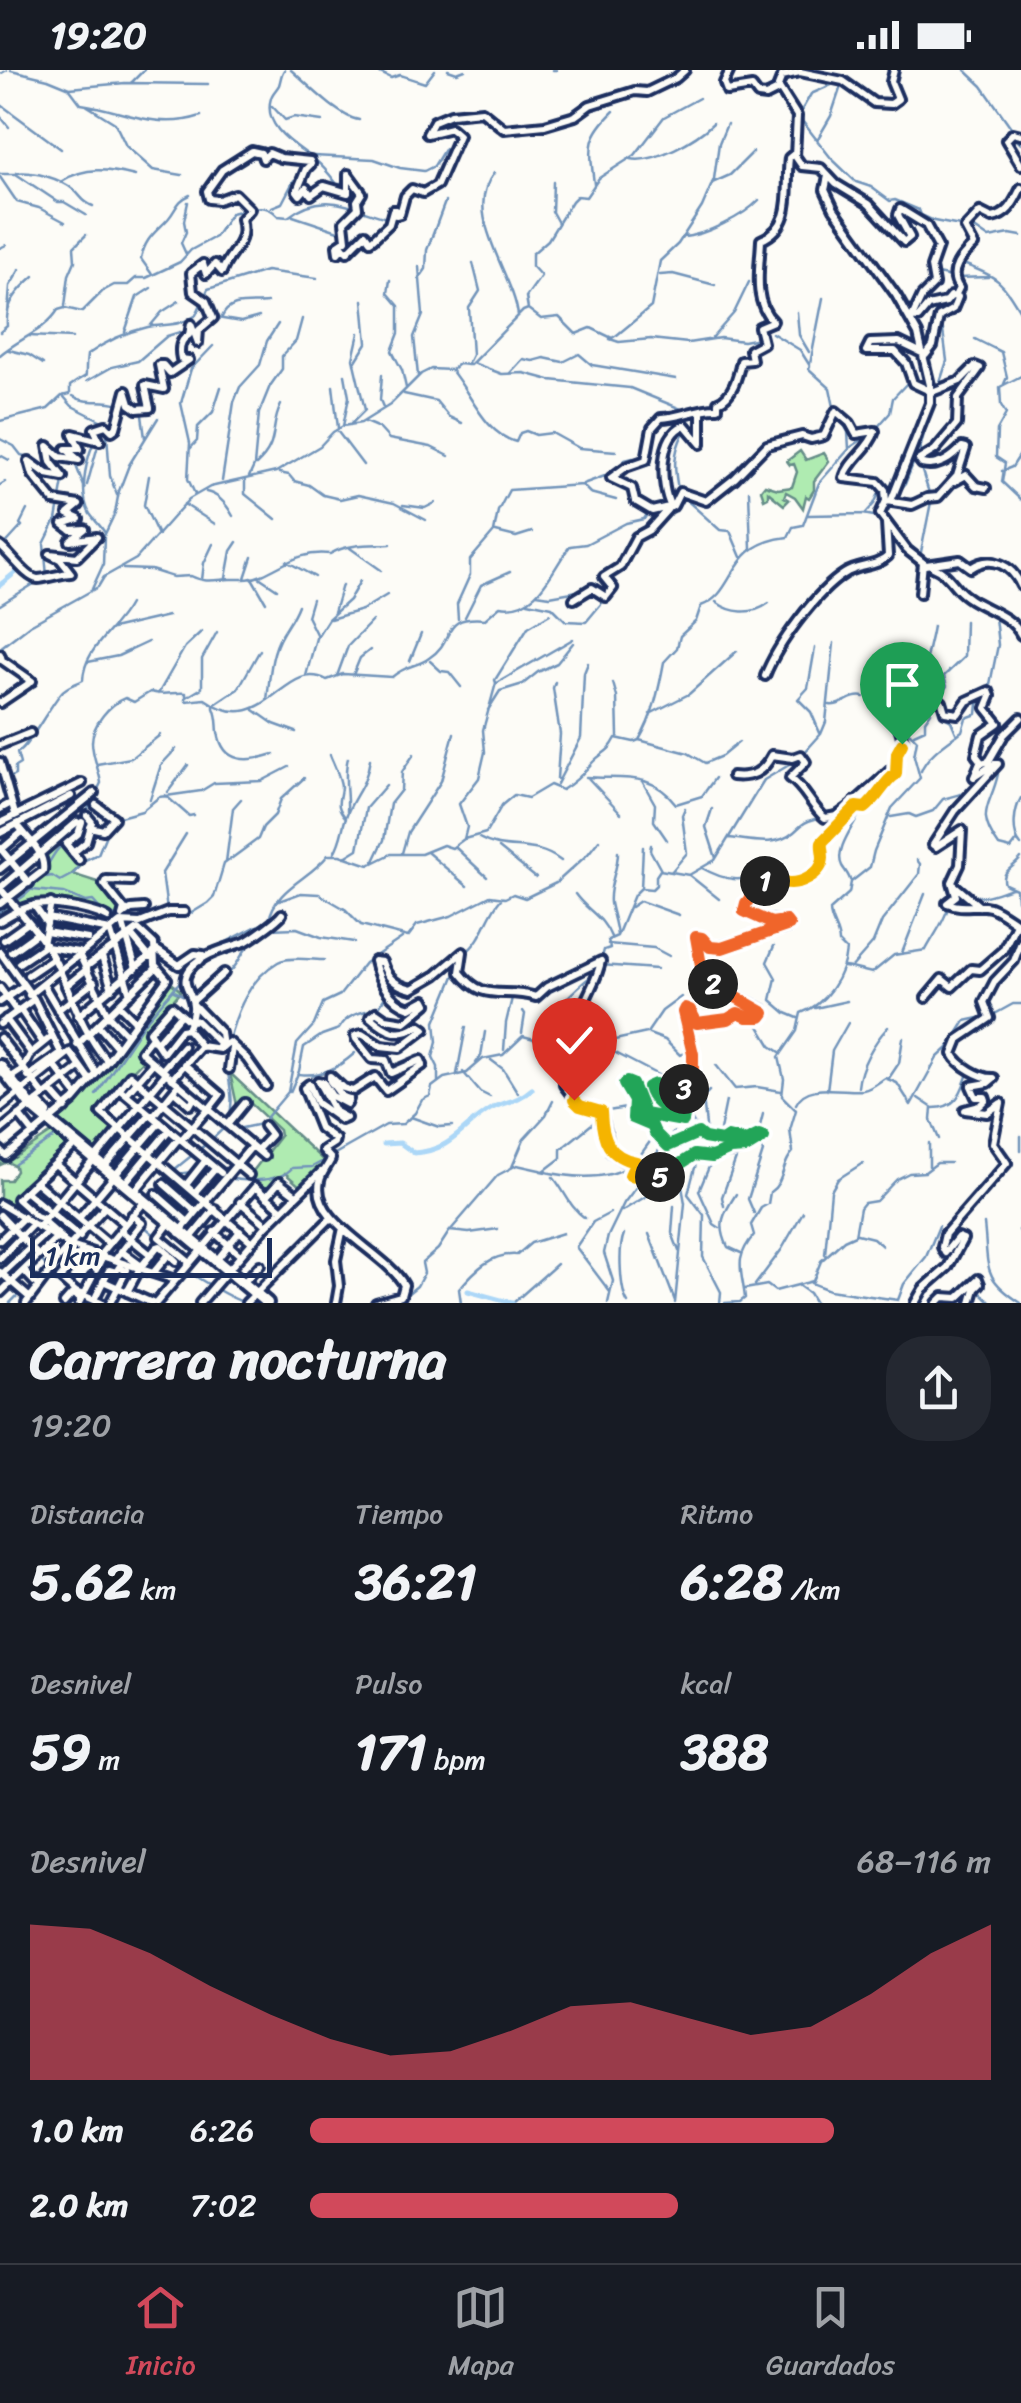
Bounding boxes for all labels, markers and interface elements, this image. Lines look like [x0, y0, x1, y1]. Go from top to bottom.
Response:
text: 19:20 [50, 2, 147, 69]
pin [860, 642, 945, 745]
icon: arrive [875, 657, 930, 712]
pin: 1 [740, 856, 790, 906]
text: 1 [759, 856, 771, 905]
pin: 2 [688, 959, 738, 1009]
text: 2 [705, 959, 721, 1008]
pin [532, 998, 617, 1101]
icon: check [547, 1013, 602, 1068]
pin: 3 [659, 1064, 709, 1114]
text: 3 [676, 1064, 692, 1113]
pin: 5 [635, 1152, 685, 1202]
text: 5 [651, 1152, 669, 1201]
text: 1 km [45, 1231, 101, 1280]
scale bar [30, 1233, 272, 1278]
text: Carrera nocturna [30, 1311, 446, 1408]
button: share [886, 1336, 991, 1441]
text: 19:20 [30, 1397, 112, 1454]
text: Distancia [30, 1489, 145, 1538]
text: Tiempo [355, 1489, 443, 1538]
text: Ritmo [681, 1489, 753, 1538]
text: 5.62 [30, 1538, 133, 1627]
text: 36:21 [355, 1538, 477, 1627]
text: 6:28 [681, 1538, 783, 1627]
text: km [133, 1565, 177, 1614]
text: /km [783, 1565, 841, 1614]
text: Desnivel [30, 1659, 131, 1708]
text: Pulso [355, 1659, 422, 1708]
text: kcal [681, 1659, 732, 1708]
text: 59 [30, 1708, 91, 1797]
text: 171 [355, 1708, 427, 1797]
text: 388 [681, 1708, 768, 1797]
text: m [91, 1735, 120, 1784]
text: bpm [427, 1735, 486, 1784]
text: Desnivel [30, 1833, 146, 1890]
text: 68–116 m [857, 1833, 991, 1890]
text: 1.0 km [30, 2102, 124, 2159]
text: 6:26 [190, 2102, 254, 2159]
text: 2.0 km [30, 2177, 128, 2234]
text: 7:02 [190, 2177, 257, 2234]
tab: Inicio [126, 2280, 196, 2389]
tab: Mapa [448, 2280, 514, 2389]
tab: Guardados [766, 2280, 895, 2389]

